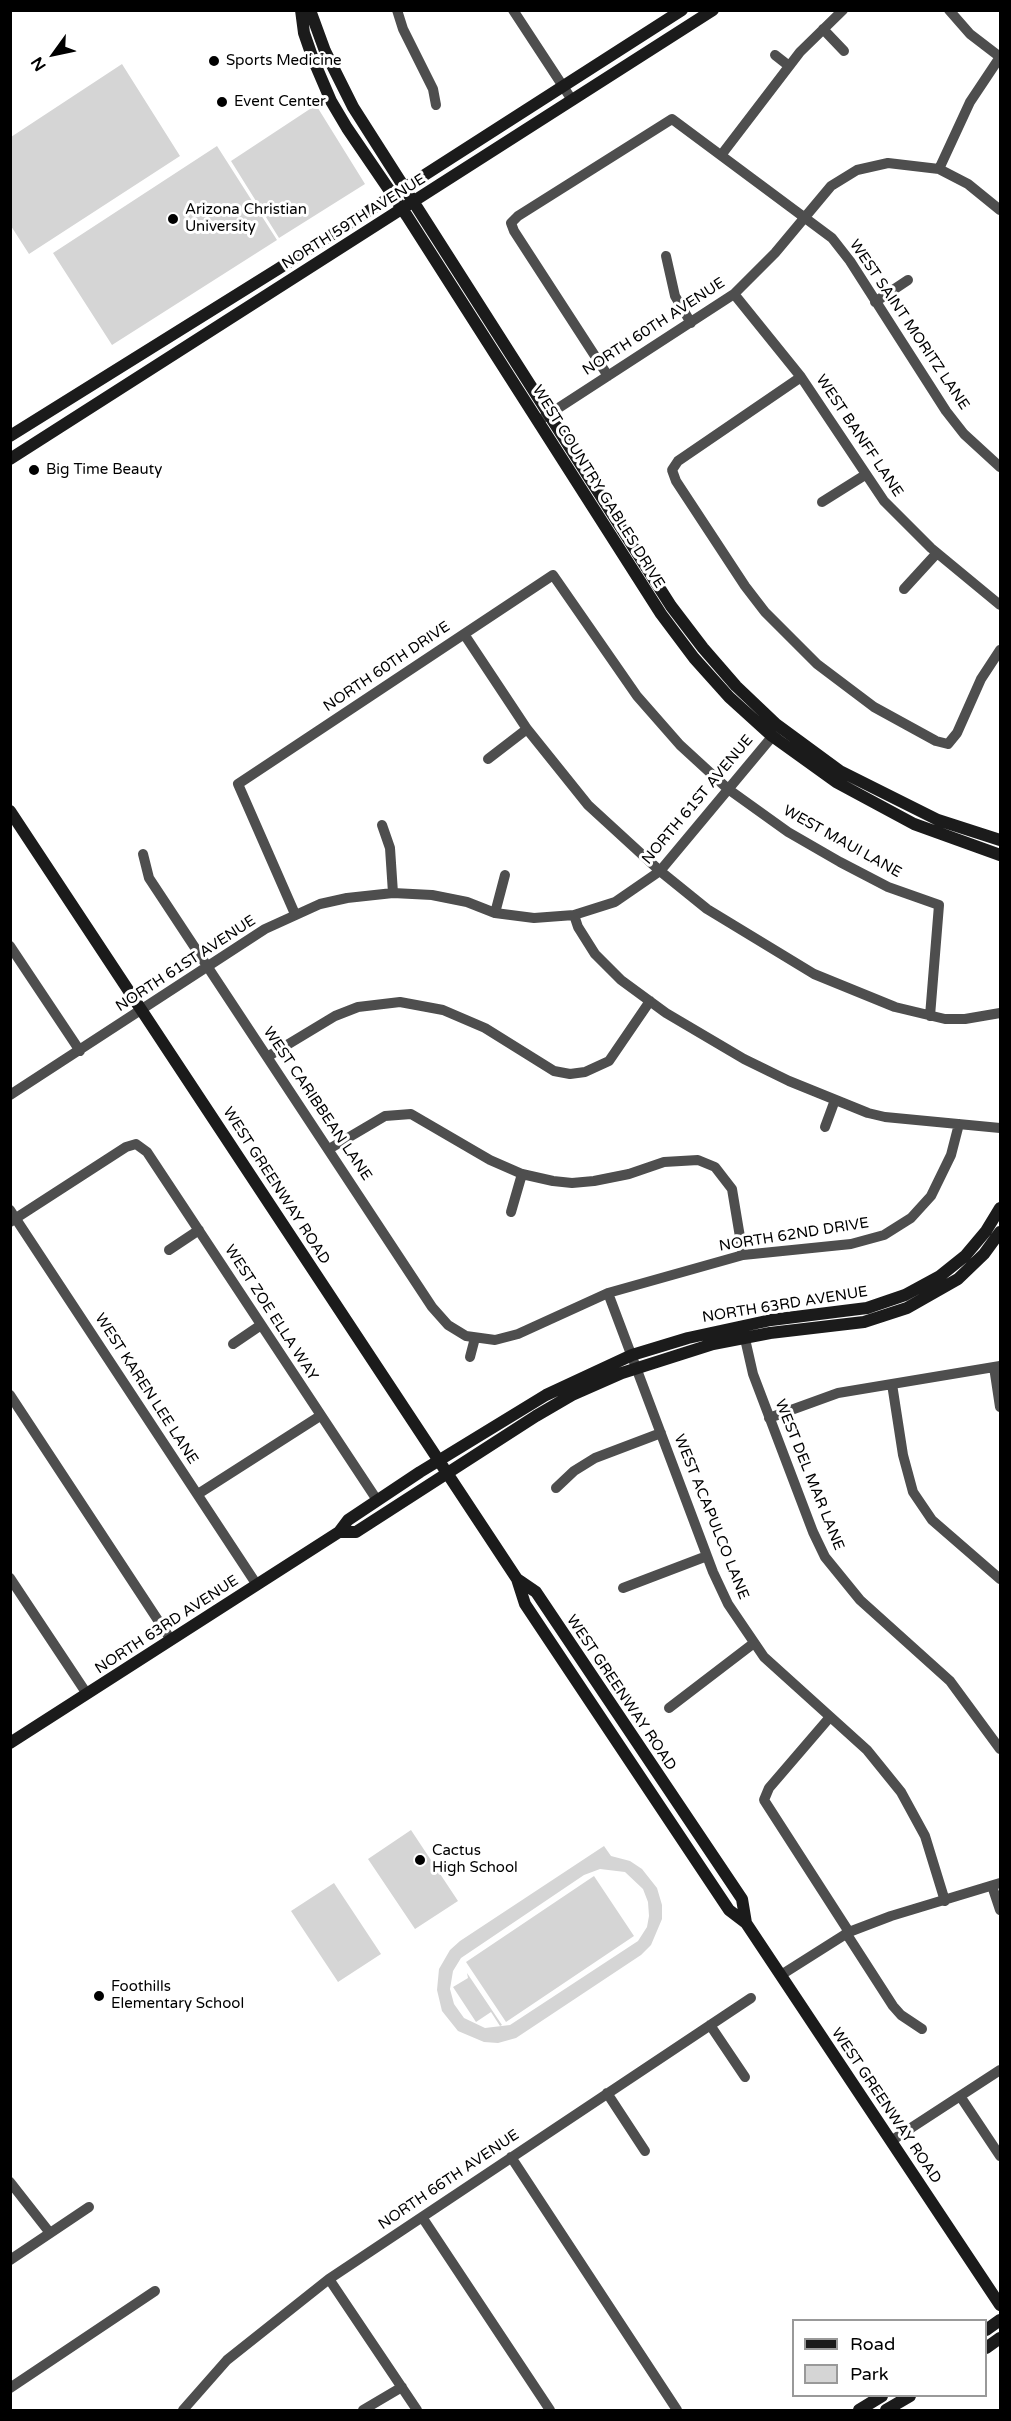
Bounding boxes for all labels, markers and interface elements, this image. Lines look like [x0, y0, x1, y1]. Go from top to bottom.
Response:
north arrow [24, 24, 84, 84]
place label: Sports Medicine [226, 52, 342, 70]
text: N [27, 53, 51, 75]
marker: Sports Medicine [207, 54, 221, 68]
place label: Event Center [234, 93, 326, 111]
marker: Event Center [215, 95, 229, 109]
street label: NORTH 59TH AVENUE [279, 170, 429, 274]
place label: Arizona Christian University [185, 201, 307, 236]
marker: Arizona Christian University [166, 212, 180, 226]
street label: WEST SAINT MORITZ LANE [845, 236, 973, 414]
street label: NORTH 60TH AVENUE [580, 274, 728, 380]
street label: WEST BANFF LANE [811, 372, 907, 500]
street label: WEST COUNTRY GABLES DRIVE [528, 382, 668, 592]
place label: Big Time Beauty [46, 461, 162, 479]
marker: Big Time Beauty [27, 463, 41, 477]
street label: NORTH 60TH DRIVE [320, 618, 454, 716]
street label: NORTH 61ST AVENUE [639, 732, 757, 868]
street label: WEST MAUI LANE [780, 802, 904, 882]
street label: NORTH 61ST AVENUE [113, 912, 259, 1016]
street label: WEST CARIBBEAN LANE [259, 1024, 375, 1184]
street label: WEST GREENWAY ROAD [218, 1104, 334, 1268]
street label: NORTH 62ND DRIVE [718, 1214, 870, 1256]
street label: WEST ZOE ELLA WAY [220, 1242, 322, 1384]
street label: NORTH 63RD AVENUE [701, 1283, 869, 1327]
street label: WEST KAREN LEE LANE [90, 1310, 202, 1468]
street label: WEST DEL MAR LANE [770, 1397, 848, 1553]
street label: WEST ACAPULCO LANE [670, 1432, 752, 1602]
street label: NORTH 63RD AVENUE [92, 1572, 242, 1678]
street label: WEST GREENWAY ROAD [562, 1612, 680, 1774]
place label: Cactus High School [432, 1842, 518, 1877]
marker: Cactus High School [413, 1853, 427, 1867]
place label: Foothills Elementary School [111, 1978, 244, 2013]
marker: Foothills Elementary School [92, 1989, 106, 2003]
street label: WEST GREENWAY ROAD [827, 2025, 945, 2187]
street label: NORTH 66TH AVENUE [375, 2126, 523, 2234]
legend [792, 2319, 987, 2397]
text: Road [850, 2333, 895, 2355]
text: Park [850, 2363, 888, 2385]

